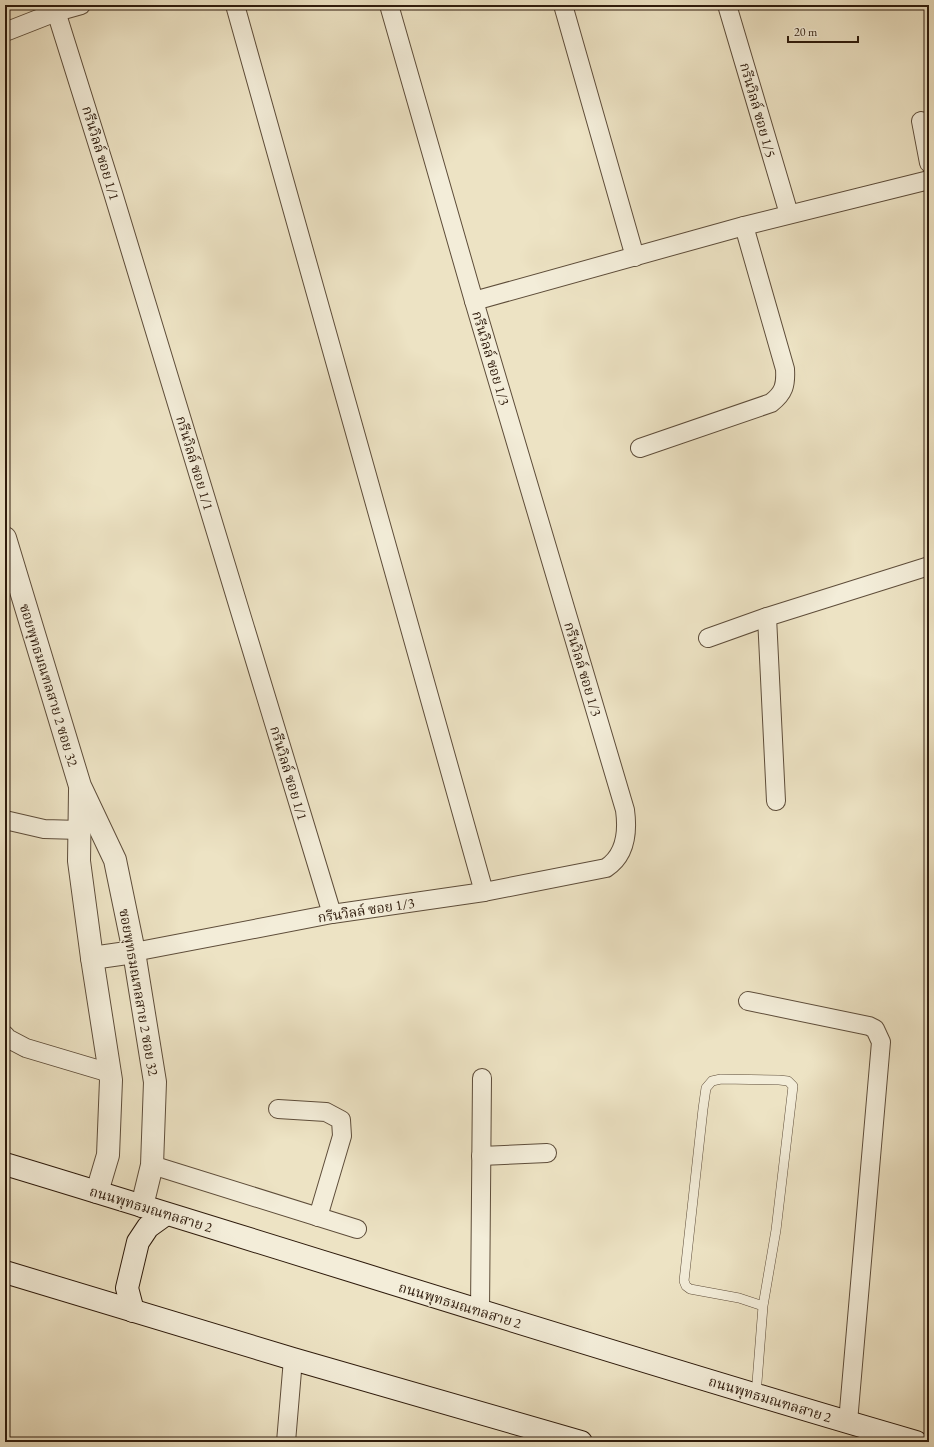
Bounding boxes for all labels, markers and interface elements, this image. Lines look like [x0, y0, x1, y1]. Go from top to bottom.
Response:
scale bar [788, 18, 858, 44]
text: 20 m [794, 24, 818, 40]
street label: กรีนวิลล์ ซอย 1/5 [736, 60, 780, 160]
street label: กรีนวิลล์ ซอย 1/1 [78, 104, 124, 202]
street label: กรีนวิลล์ ซอย 1/3 [468, 309, 514, 408]
street label: กรีนวิลล์ ซอย 1/1 [172, 414, 218, 512]
street label: ซอยพุทธมณฑลสาย 2 ซอย 32 [16, 601, 82, 769]
street label: กรีนวิลล์ ซอย 1/3 [560, 620, 606, 719]
street label: กรีนวิลล์ ซอย 1/1 [266, 724, 312, 822]
street label: กรีนวิลล์ ซอย 1/3 [316, 893, 416, 927]
street label: ซอยพุทธมณฑลสาย 2 ซอย 32 [115, 907, 163, 1077]
street label: ถนนพุทธมณฑลสาย 2 [87, 1182, 215, 1236]
street label: ถนนพุทธมณฑลสาย 2 [396, 1278, 524, 1332]
street label: ถนนพุทธมณฑลสาย 2 [706, 1372, 834, 1426]

